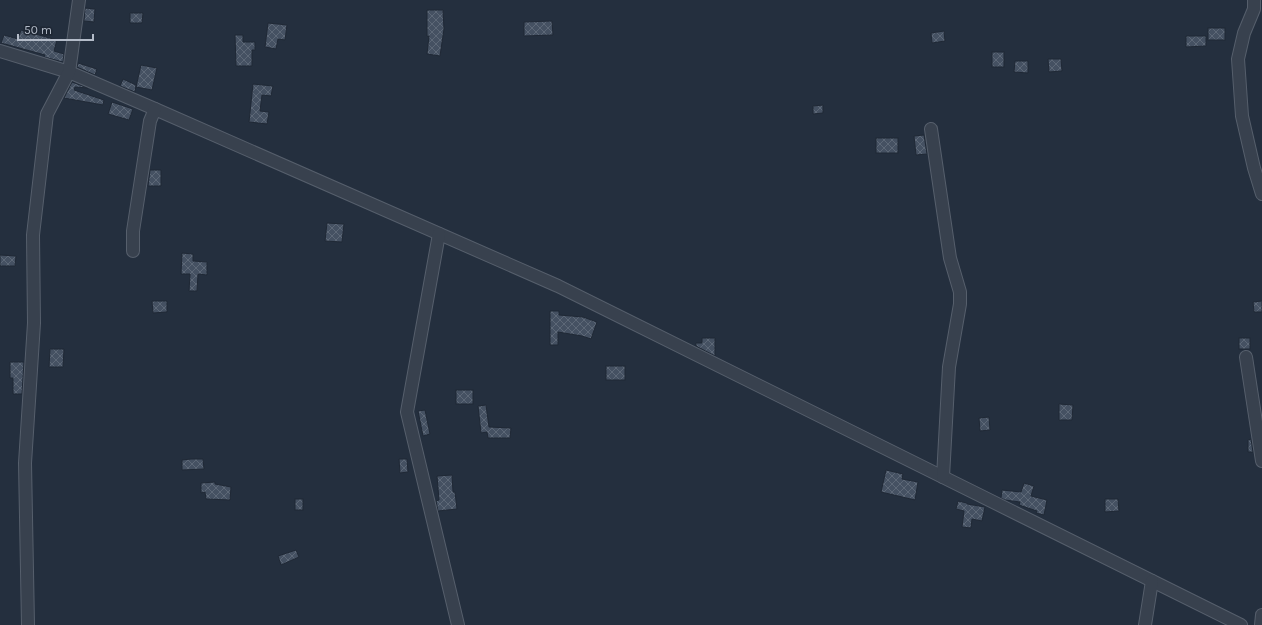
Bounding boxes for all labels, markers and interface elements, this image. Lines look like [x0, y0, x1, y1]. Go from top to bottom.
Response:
scale bar [18, 16, 93, 42]
text: 50 m [24, 23, 52, 37]

